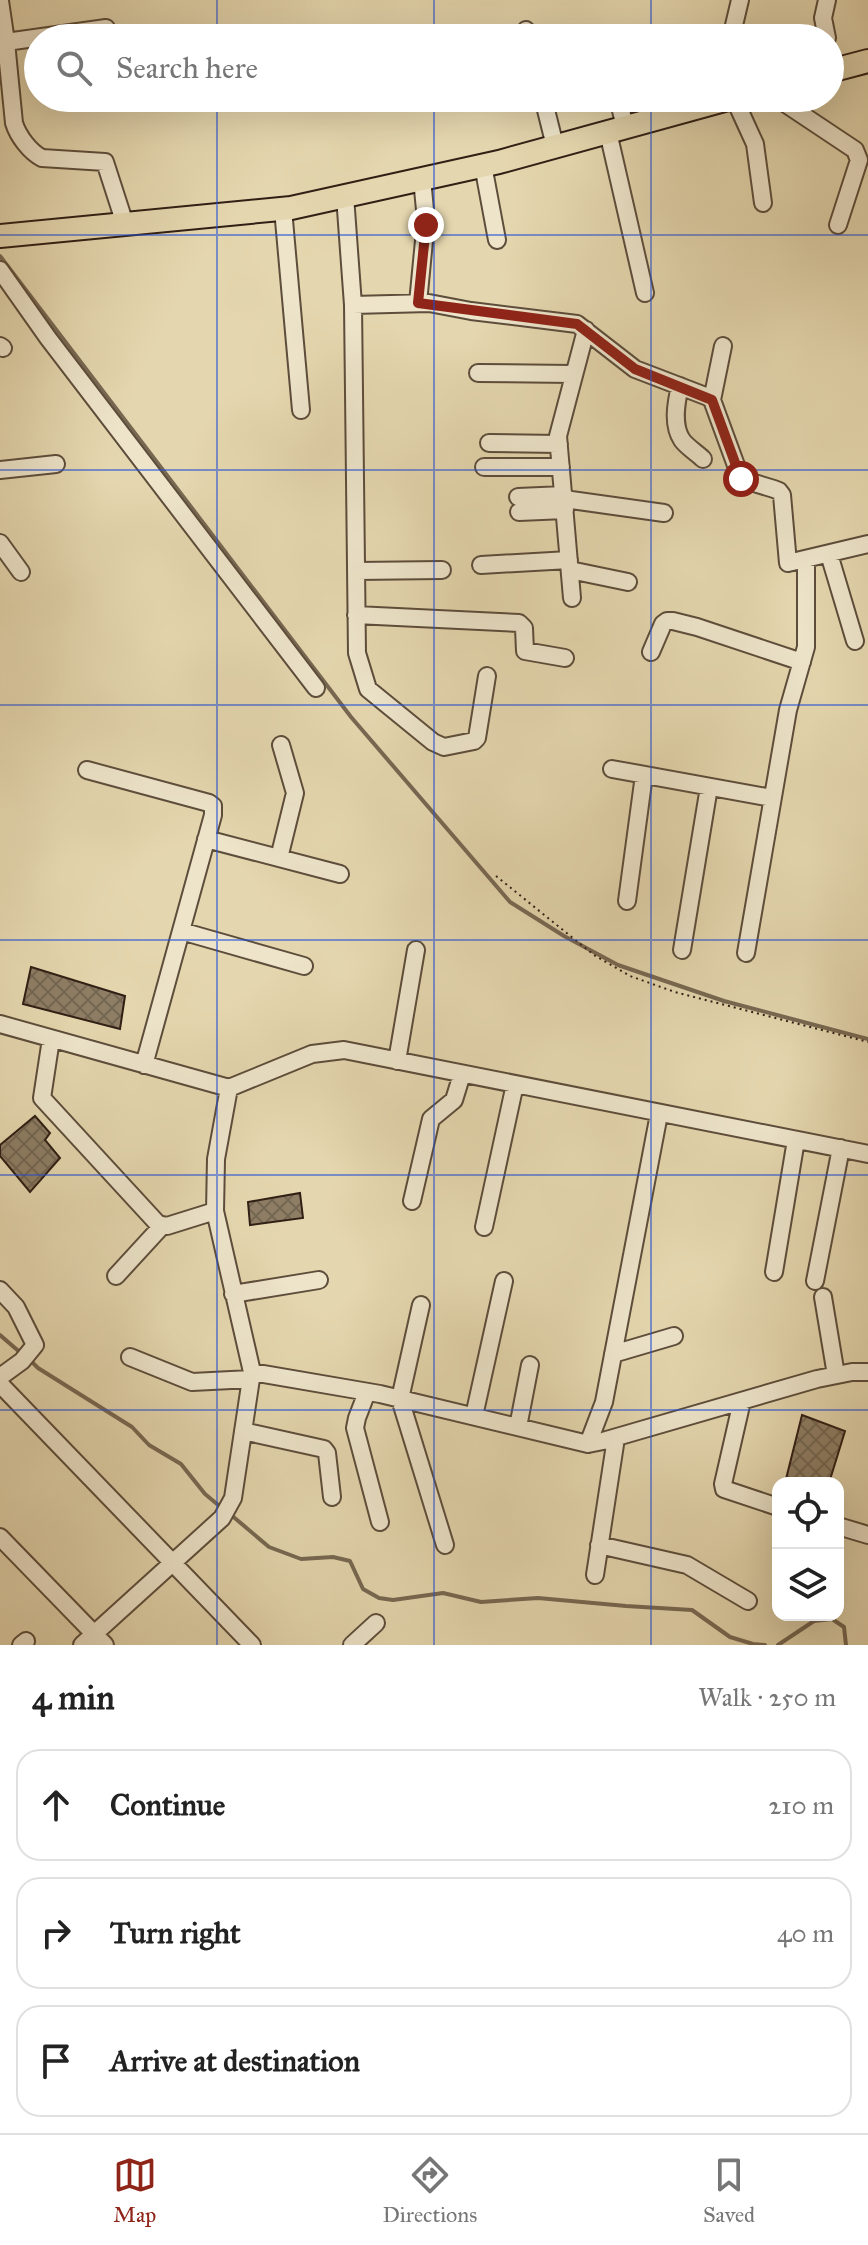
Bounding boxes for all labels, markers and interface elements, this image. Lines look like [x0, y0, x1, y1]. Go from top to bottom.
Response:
search box [24, 24, 844, 112]
icon: search [52, 46, 96, 90]
text: Search here [116, 50, 258, 86]
route end [408, 207, 444, 243]
route start [723, 461, 759, 497]
map controls [772, 1477, 844, 1621]
button: locate [772, 1477, 844, 1549]
button: layers [772, 1549, 844, 1621]
text: 4 min [32, 1677, 115, 1718]
text: Walk · 250 m [698, 1681, 836, 1713]
icon: ahead [34, 1783, 78, 1827]
text: Continue [110, 1787, 225, 1823]
text: 210 m [768, 1789, 834, 1821]
icon: right [34, 1911, 78, 1955]
text: Turn right [110, 1915, 241, 1951]
text: 40 m [777, 1917, 834, 1949]
icon: arrive [34, 2039, 78, 2083]
text: Arrive at destination [110, 2043, 360, 2079]
tab: Map [113, 2153, 157, 2228]
tab: Directions [382, 2153, 477, 2228]
tab: Saved [703, 2153, 755, 2228]

